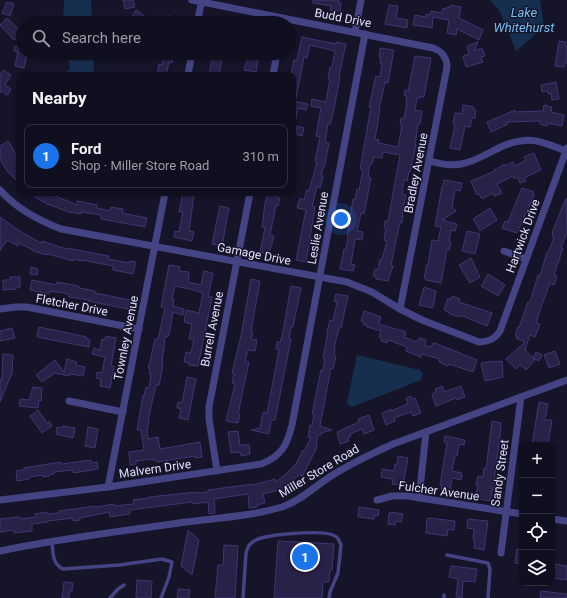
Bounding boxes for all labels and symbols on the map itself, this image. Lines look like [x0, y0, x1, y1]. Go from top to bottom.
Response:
water label: Lake Whitehurst [494, 5, 555, 35]
street label: Budd Drive [313, 6, 373, 30]
street label: Bradley Avenue [401, 132, 431, 214]
street label: Leslie Avenue [305, 191, 331, 265]
street label: Hartwick Drive [503, 197, 543, 275]
your location [331, 209, 351, 229]
street label: Gamage Drive [216, 240, 292, 268]
street label: Burrell Avenue [198, 290, 226, 368]
street label: Fletcher Drive [35, 291, 109, 319]
street label: Townley Avenue [111, 294, 141, 382]
street label: Sandy Street [488, 439, 512, 507]
street label: Miller Store Road [276, 442, 362, 500]
street label: Malvern Drive [118, 457, 192, 481]
street label: Fulcher Avenue [398, 478, 480, 504]
pin: 1 [292, 542, 318, 572]

